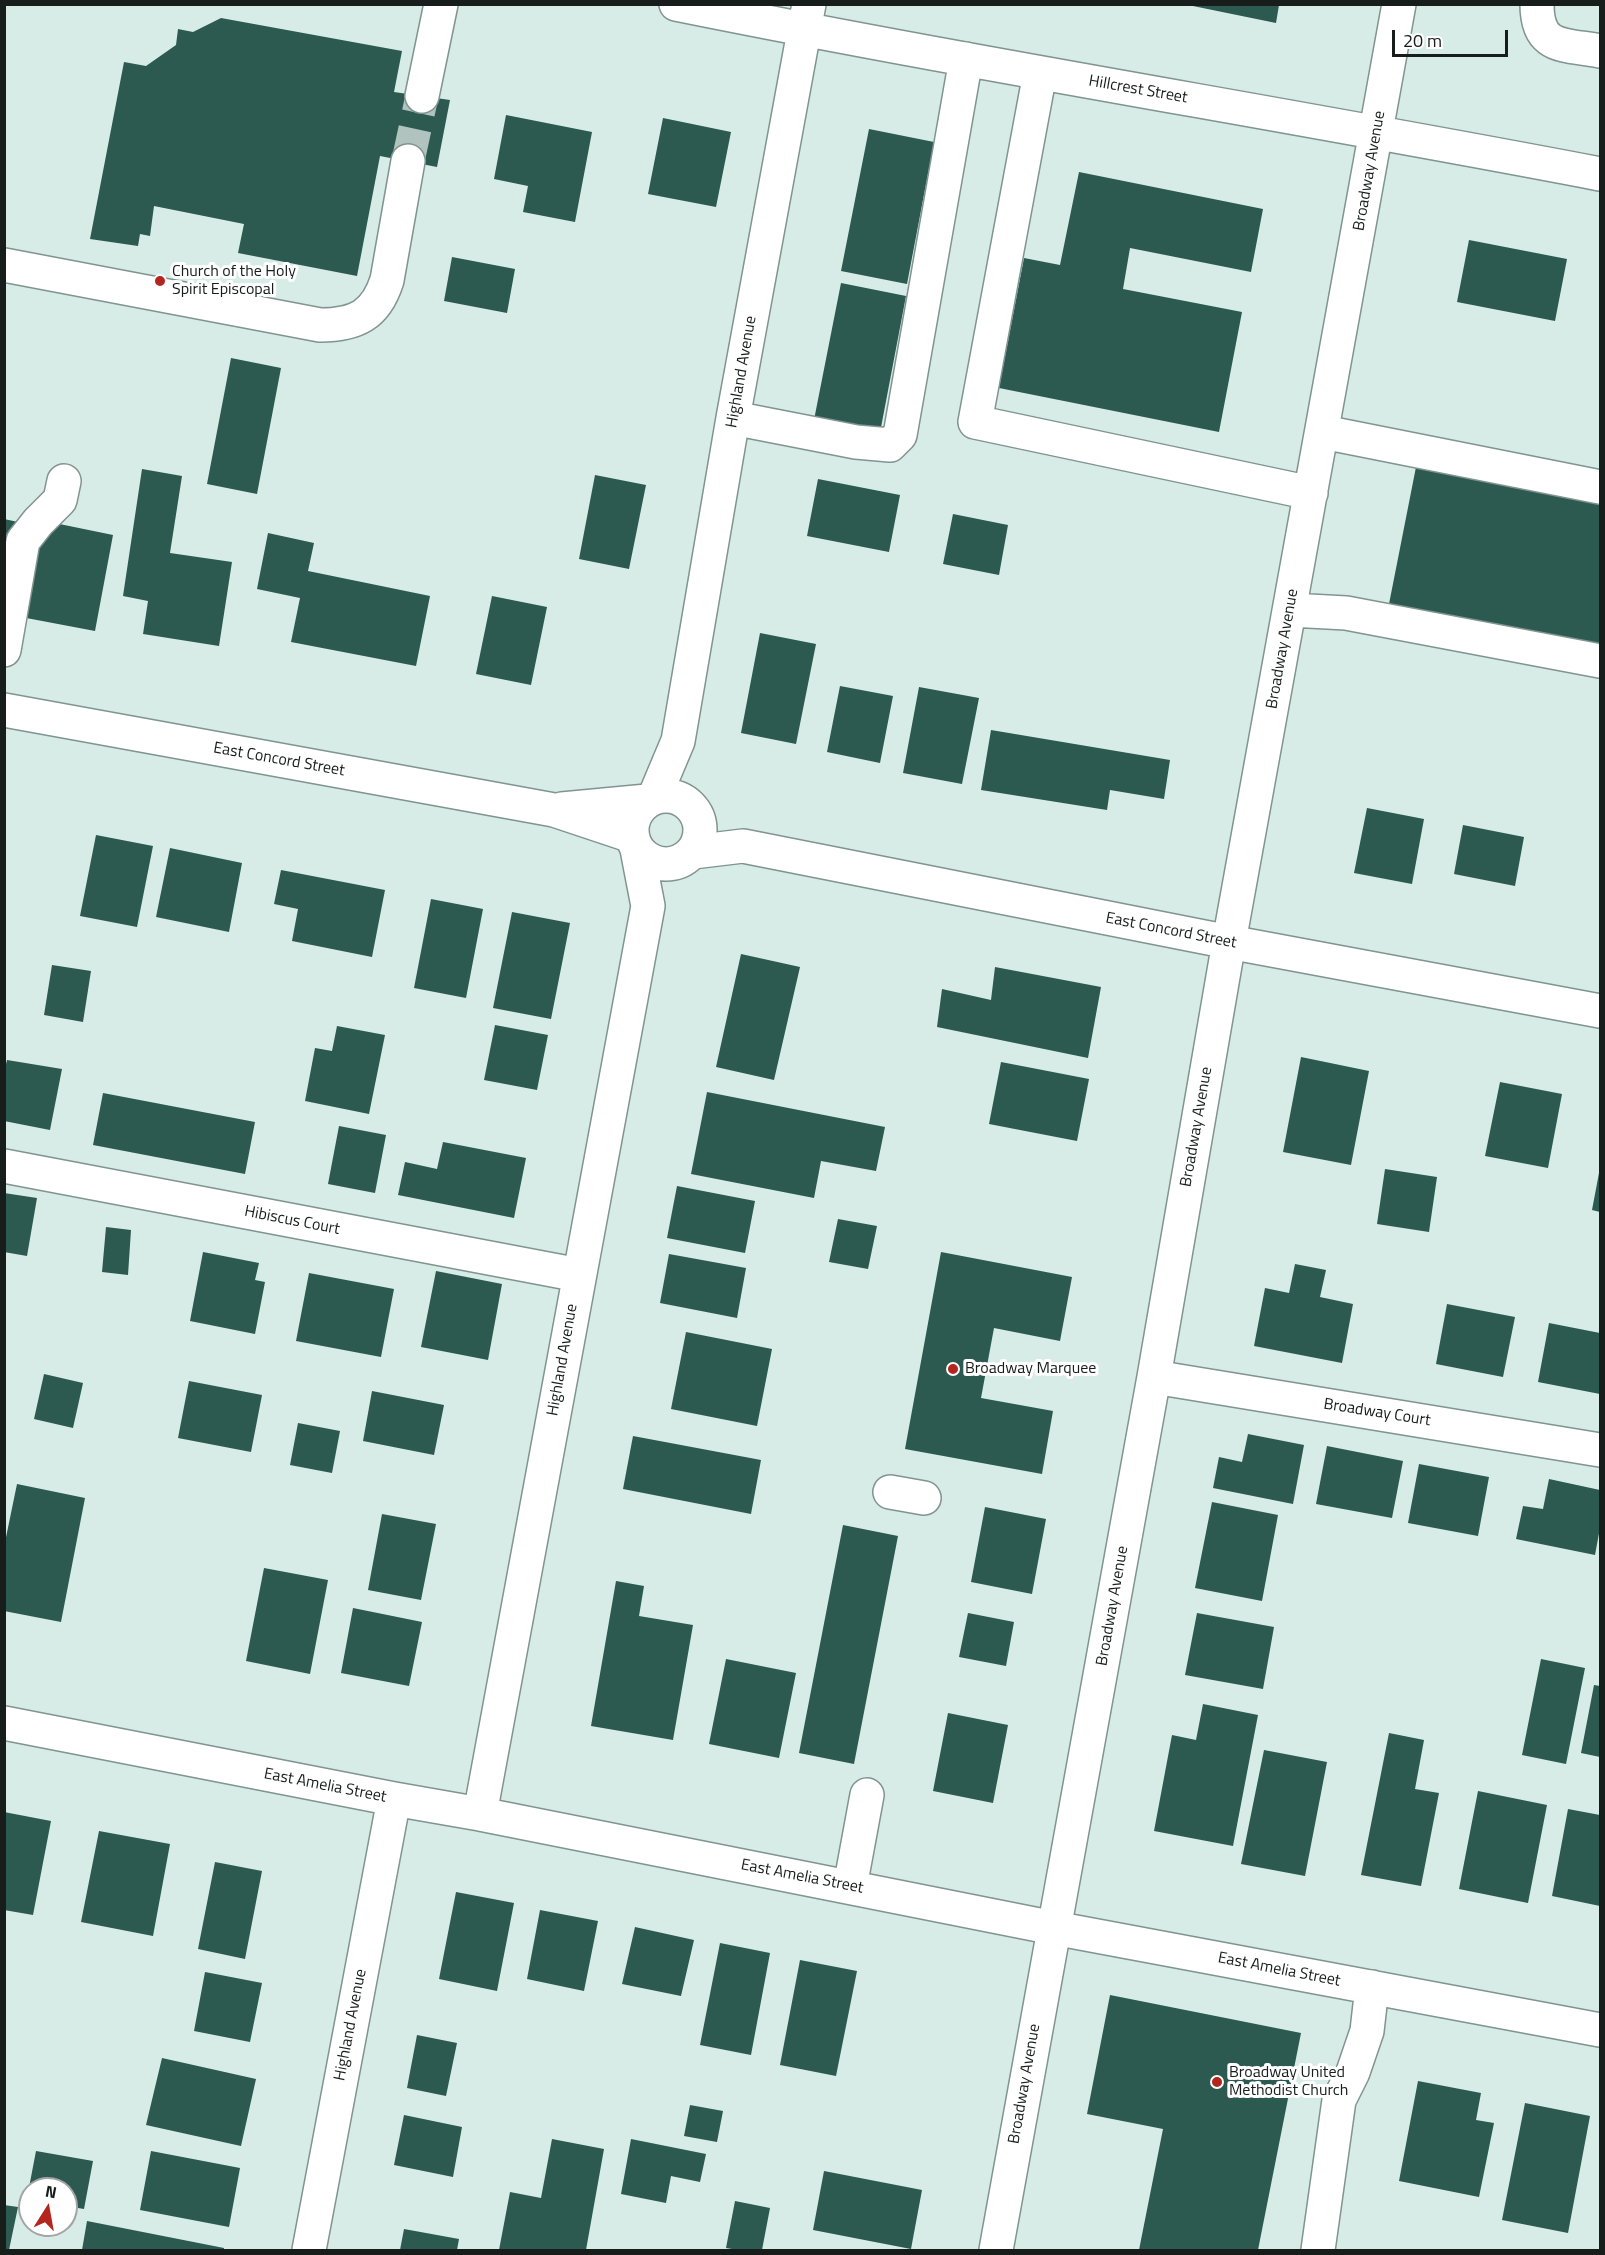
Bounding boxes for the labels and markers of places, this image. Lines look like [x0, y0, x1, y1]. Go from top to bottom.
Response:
place label: Church of the Holy Spirit Episcopal [172, 262, 296, 300]
marker: Church of the Holy Spirit Episcopal [153, 274, 167, 288]
place label: Broadway Marquee [965, 1359, 1096, 1379]
marker: Broadway Marquee [946, 1362, 960, 1376]
place label: Broadway United Methodist Church [1229, 2063, 1348, 2101]
marker: Broadway United Methodist Church [1210, 2075, 1224, 2089]

